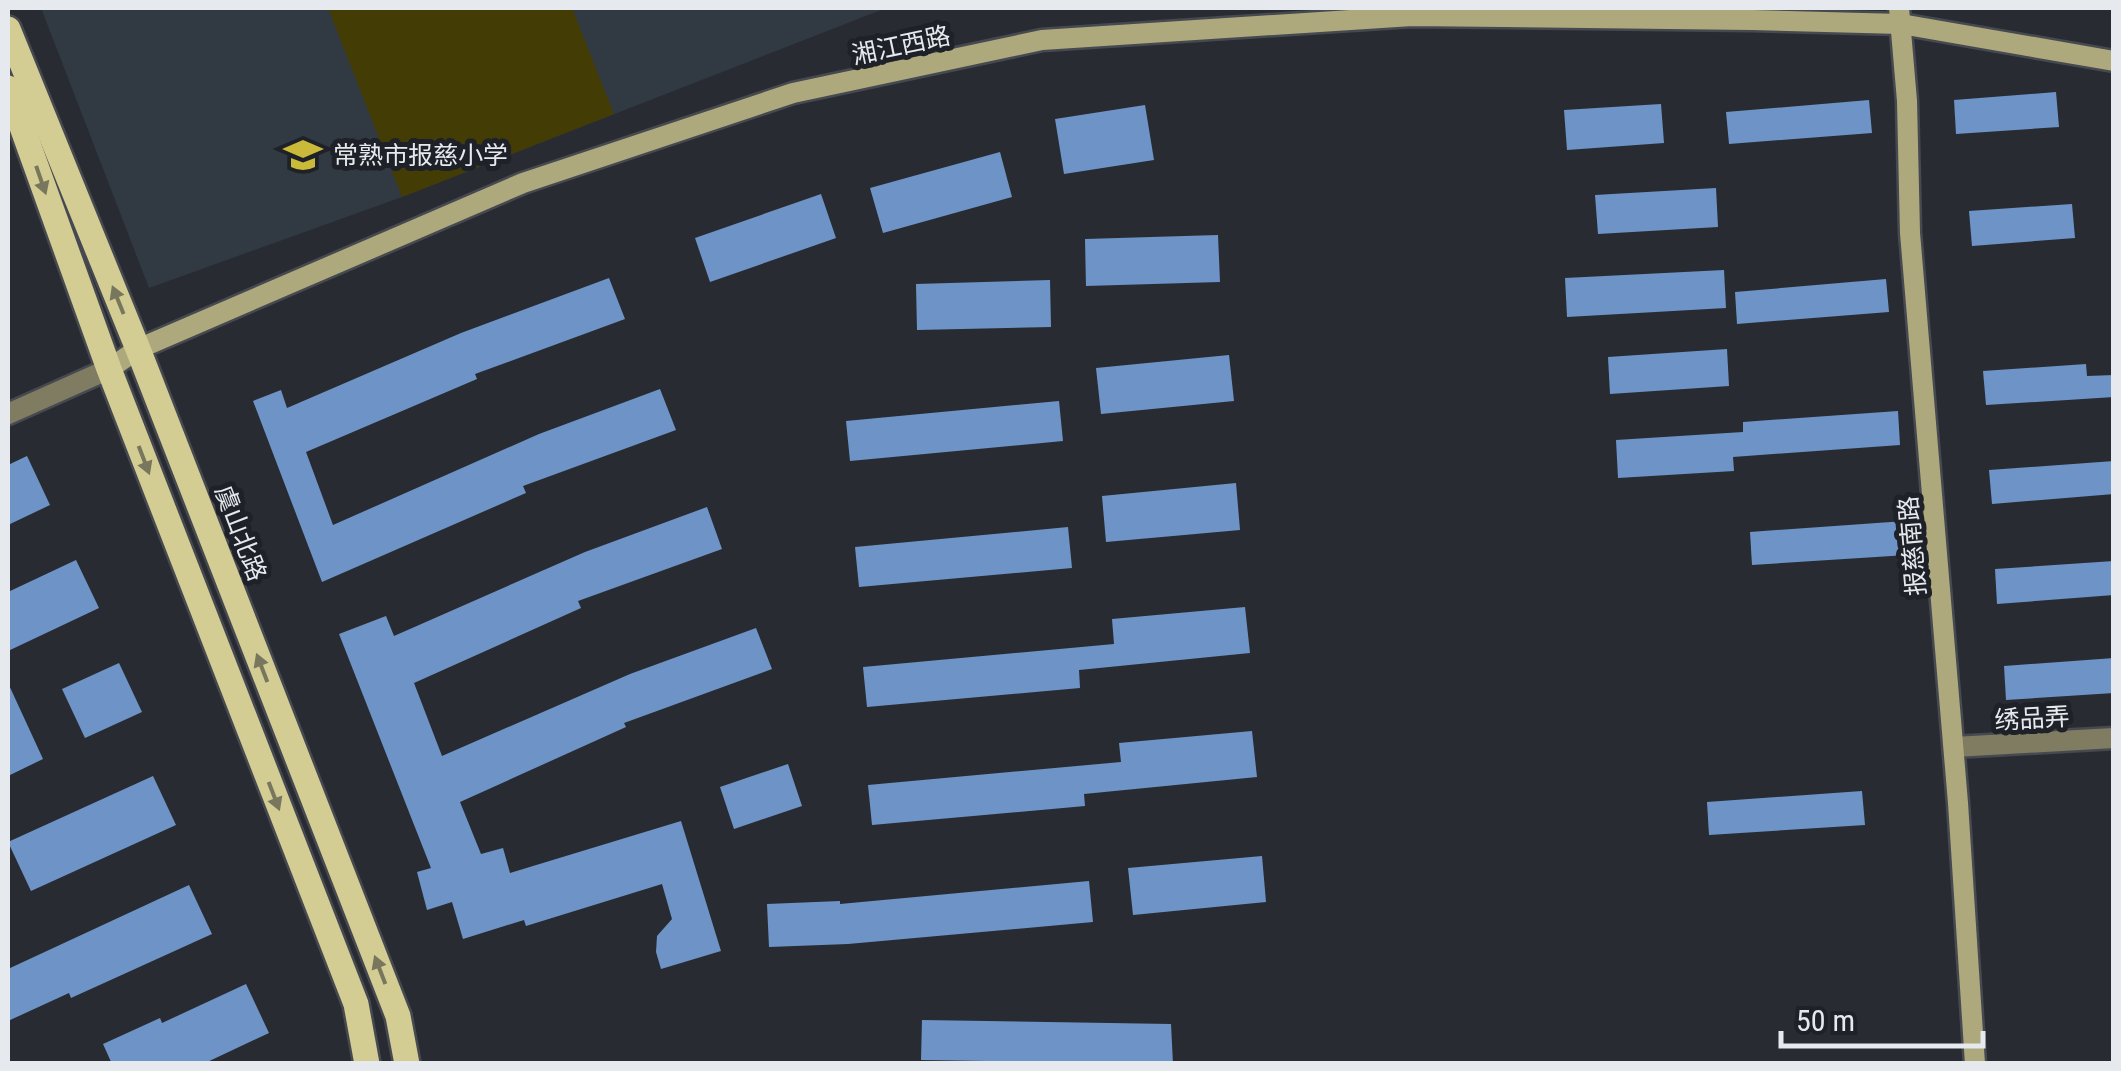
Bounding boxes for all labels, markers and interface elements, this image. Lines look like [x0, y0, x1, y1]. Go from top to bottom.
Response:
street label: 湘江西路 [849, 21, 953, 70]
school or university icon: 常熟市报慈小学 [282, 134, 324, 176]
place label: 常熟市报慈小学 [333, 141, 508, 170]
one-way arrow [35, 165, 50, 195]
one-way arrow [109, 285, 125, 315]
one-way arrow [137, 445, 152, 475]
street label: 虞山北路 [209, 481, 272, 585]
street label: 报慈南路 [1894, 495, 1931, 597]
one-way arrow [253, 652, 269, 682]
street label: 绣品弄 [1994, 702, 2070, 735]
one-way arrow [267, 781, 283, 811]
one-way arrow [371, 955, 387, 985]
scale bar [1781, 986, 1984, 1048]
text: 50 m [1796, 1003, 1855, 1038]

